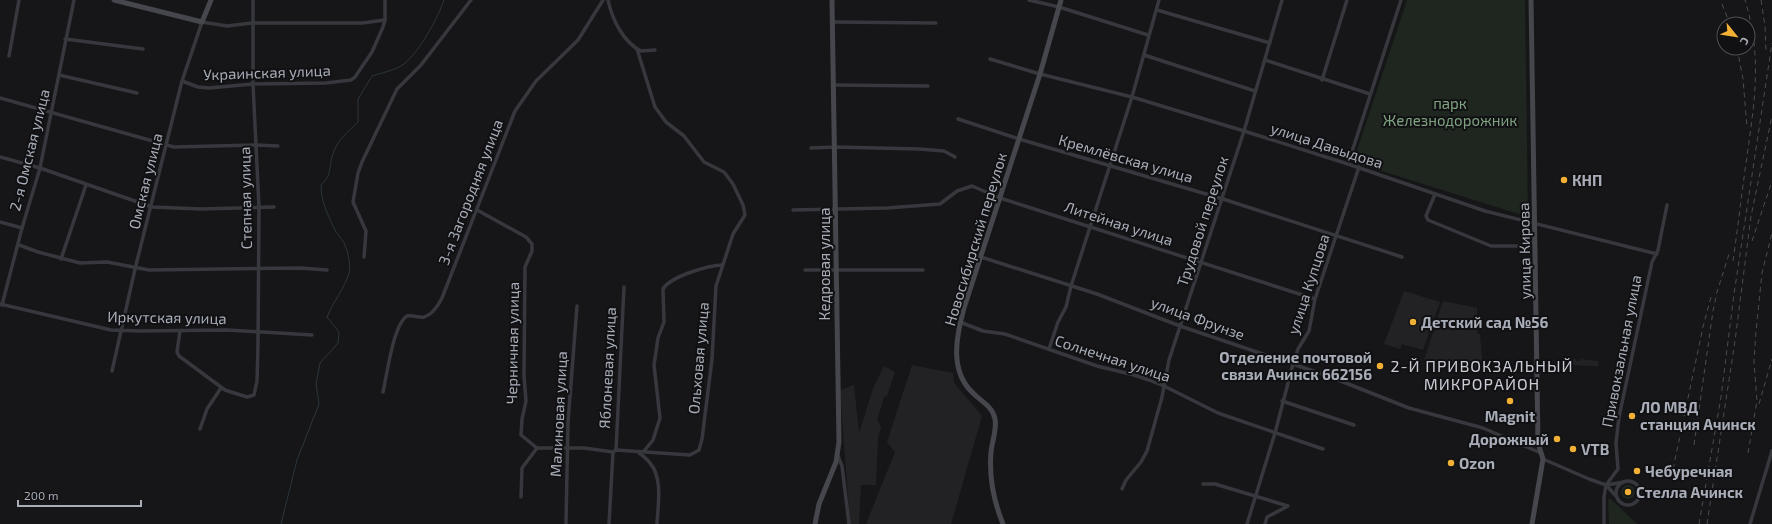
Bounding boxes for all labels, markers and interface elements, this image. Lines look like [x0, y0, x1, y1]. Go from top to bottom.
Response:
north arrow [1716, 16, 1756, 56]
text: С [1738, 35, 1752, 48]
street label: Украинская улица [203, 61, 331, 84]
street label: 2-я Омская улица [5, 87, 54, 213]
park label: парк Железнодорожник [1383, 94, 1517, 129]
street label: 3-я Загородняя улица [434, 117, 507, 268]
street label: улица Давыдова [1268, 118, 1385, 173]
street label: Кремлёвская улица [1056, 130, 1195, 187]
street label: Омская улица [124, 131, 167, 231]
street label: Степная улица [235, 146, 256, 250]
street label: Новосибирский переулок [940, 150, 1011, 328]
street label: Трудовой переулок [1172, 154, 1232, 289]
place label: КНП [1572, 171, 1602, 189]
marker: КНП [1559, 175, 1569, 185]
street label: Литейная улица [1062, 197, 1176, 250]
street label: улица Кирова [1514, 202, 1535, 300]
street label: Кедровая улица [815, 208, 834, 320]
street label: улица Купцова [1283, 231, 1334, 337]
street label: Привокзальная улица [1597, 273, 1646, 429]
street label: Черничная улица [502, 282, 523, 404]
street label: улица Фрунзе [1148, 293, 1247, 344]
street label: Ольховая улица [684, 301, 713, 415]
street label: Иркутская улица [107, 307, 227, 328]
street label: Яблоневая улица [595, 307, 620, 429]
place label: Детский сад №56 [1421, 313, 1549, 331]
marker: Детский сад №56 [1408, 317, 1418, 327]
street label: Солнечная улица [1053, 331, 1173, 386]
place label: Отделение почтовой связи Ачинск 662156 [1219, 348, 1372, 383]
street label: Малиновая улица [546, 351, 571, 477]
district label: 2-Й ПРИВОКЗАЛЬНЫЙ МИКРОРАЙОН [1390, 356, 1574, 393]
marker: Отделение почтовой связи Ачинск 662156 [1375, 361, 1385, 371]
marker: Magnit [1505, 396, 1515, 406]
place label: ЛО МВД станция Ачинск [1640, 398, 1756, 433]
place label: Magnit [1485, 407, 1535, 425]
marker: ЛО МВД станция Ачинск [1627, 411, 1637, 421]
place label: Дорожный [1469, 430, 1549, 448]
marker: Дорожный [1552, 434, 1562, 444]
place label: VTB [1581, 440, 1609, 458]
marker: VTB [1568, 444, 1578, 454]
place label: Ozon [1459, 454, 1495, 472]
marker: Ozon [1446, 458, 1456, 468]
place label: Чебуречная [1645, 462, 1733, 480]
marker: Чебуречная [1632, 466, 1642, 476]
scale bar [18, 482, 141, 508]
place label: Стелла Ачинск [1636, 483, 1744, 501]
marker: Стелла Ачинск [1623, 487, 1633, 497]
text: 200 m [24, 488, 58, 502]

